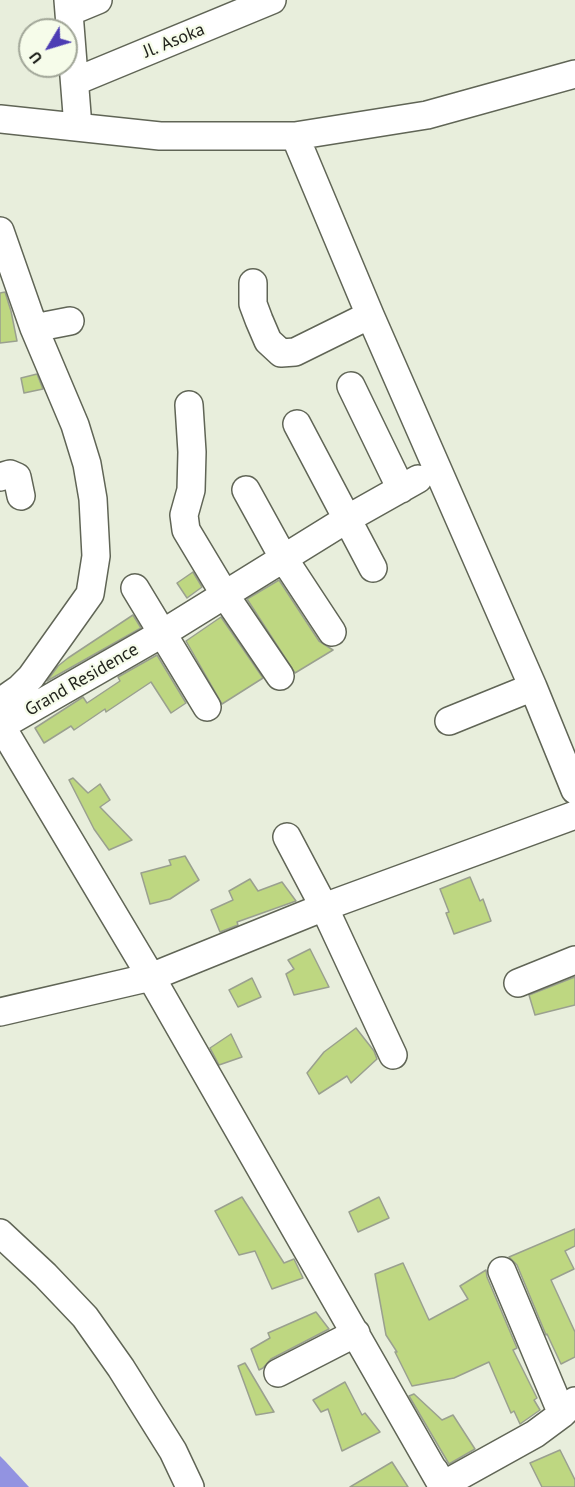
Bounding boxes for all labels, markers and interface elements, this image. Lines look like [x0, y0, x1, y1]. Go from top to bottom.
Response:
north arrow [18, 18, 78, 78]
street label: Jl. Asoka [140, 19, 208, 63]
text: U [24, 48, 46, 68]
street label: Grand Residence [21, 639, 143, 721]

